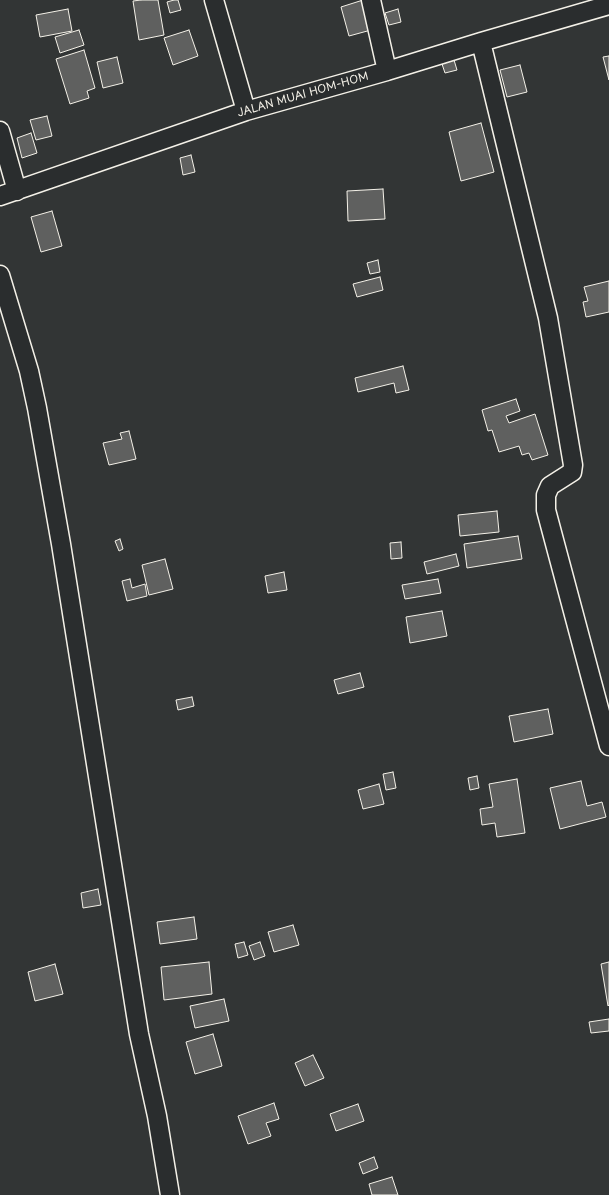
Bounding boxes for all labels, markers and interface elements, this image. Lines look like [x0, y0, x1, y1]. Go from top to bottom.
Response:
street label: JALAN MUAI HOM-HOM [236, 70, 370, 120]

